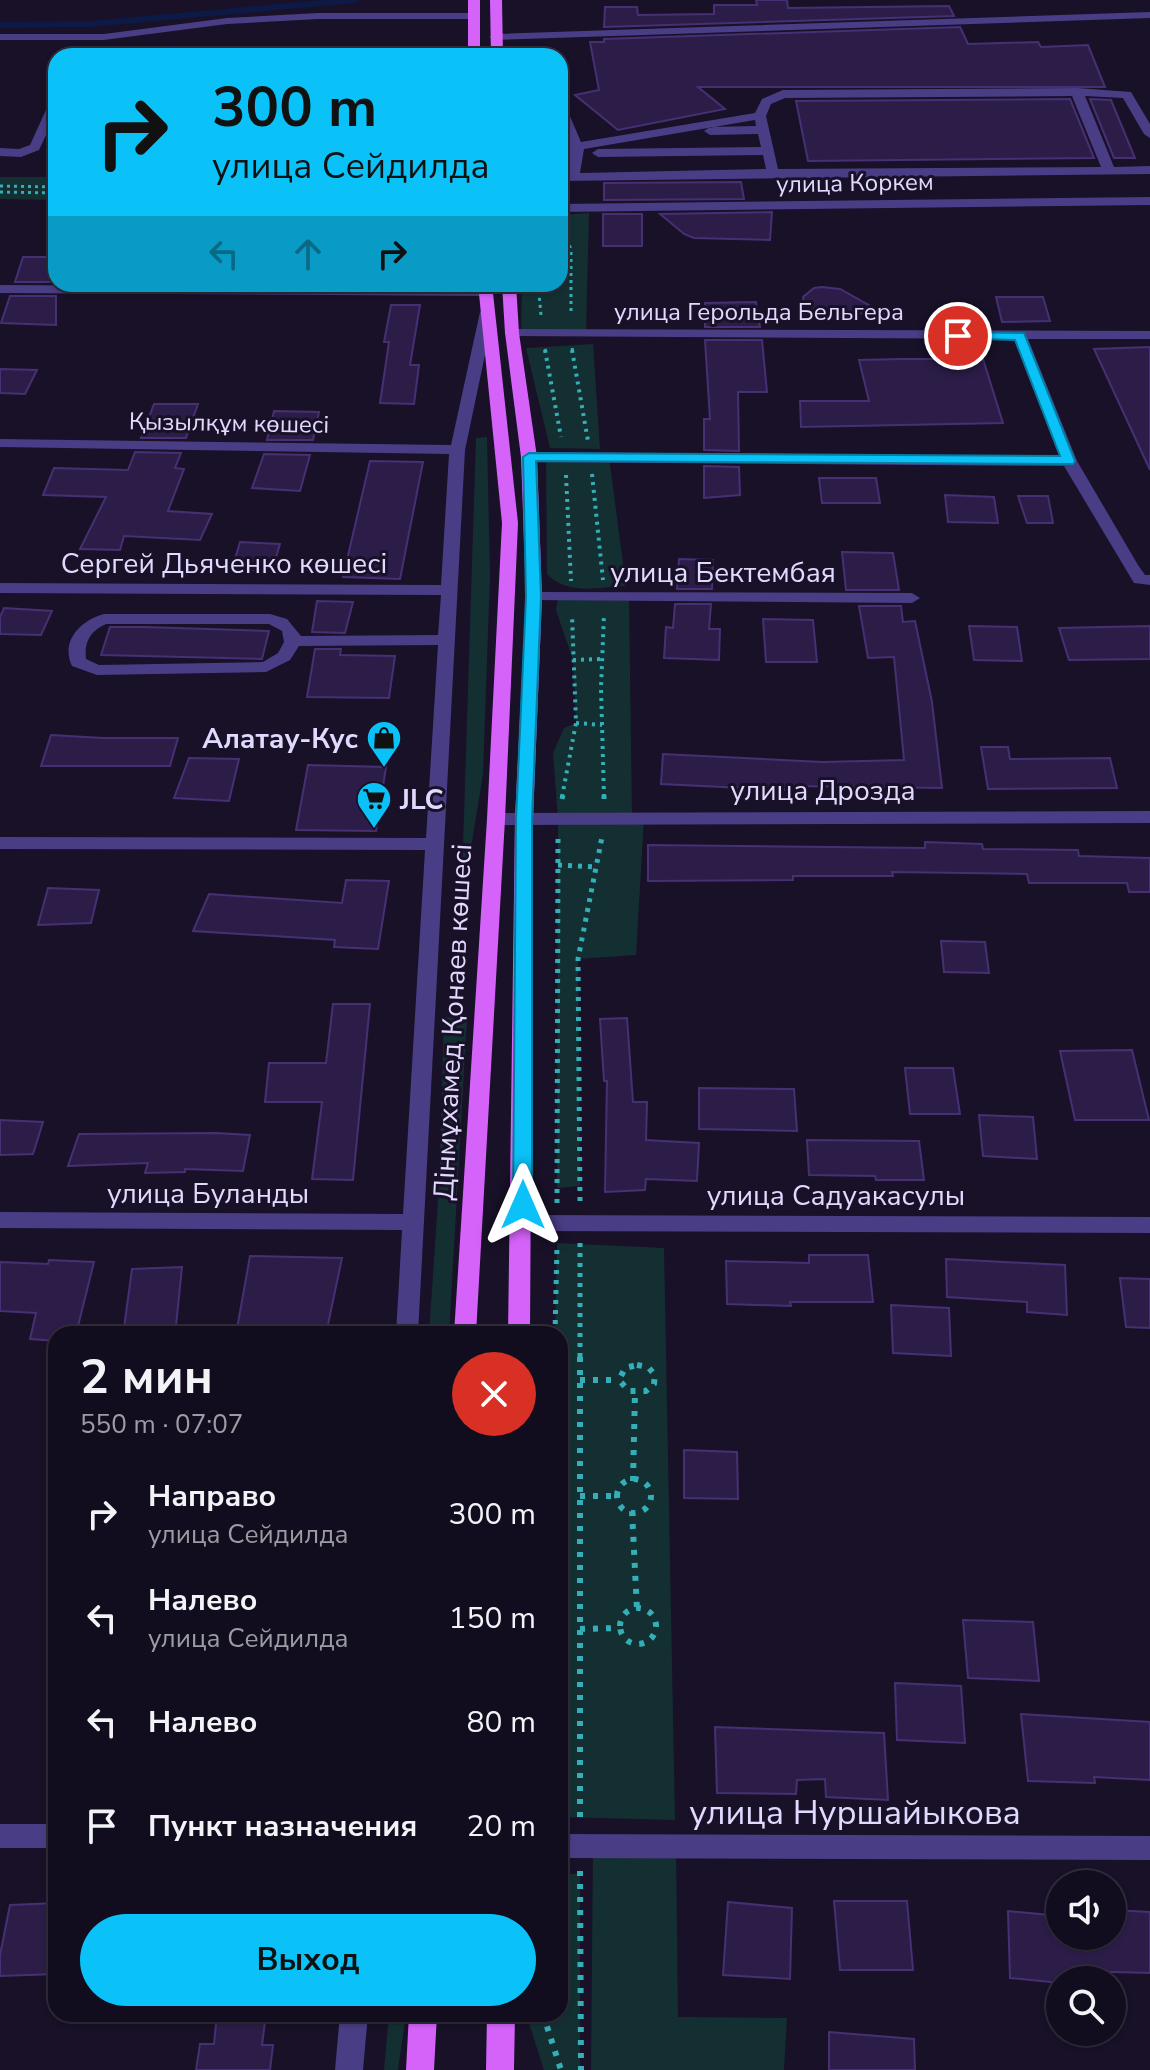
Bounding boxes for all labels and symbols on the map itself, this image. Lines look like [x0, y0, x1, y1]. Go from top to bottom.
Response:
street label: улица Коркем [776, 166, 934, 200]
street label: улица Герольда Бельгера [614, 296, 904, 328]
pin [924, 302, 992, 370]
street label: Қызылқұм көшесі [129, 405, 329, 441]
street label: Сергей Дьяченко көшесі [61, 545, 387, 583]
street label: улица Бектембая [610, 554, 836, 592]
shop icon: Алатау-Кус [365, 719, 403, 769]
place label: Алатау-Кус [202, 720, 358, 758]
street label: улица Дрозда [730, 772, 916, 810]
supermarket icon: JLC [355, 780, 393, 830]
place label: JLC [399, 781, 444, 819]
street label: Дінмұхамед Қонаев көшесі [425, 843, 481, 1201]
position arrow [481, 1163, 565, 1247]
street label: улица Буланды [107, 1175, 309, 1213]
street label: улица Садуакасулы [707, 1177, 965, 1215]
street label: улица Нуршайыкова [689, 1790, 1021, 1836]

